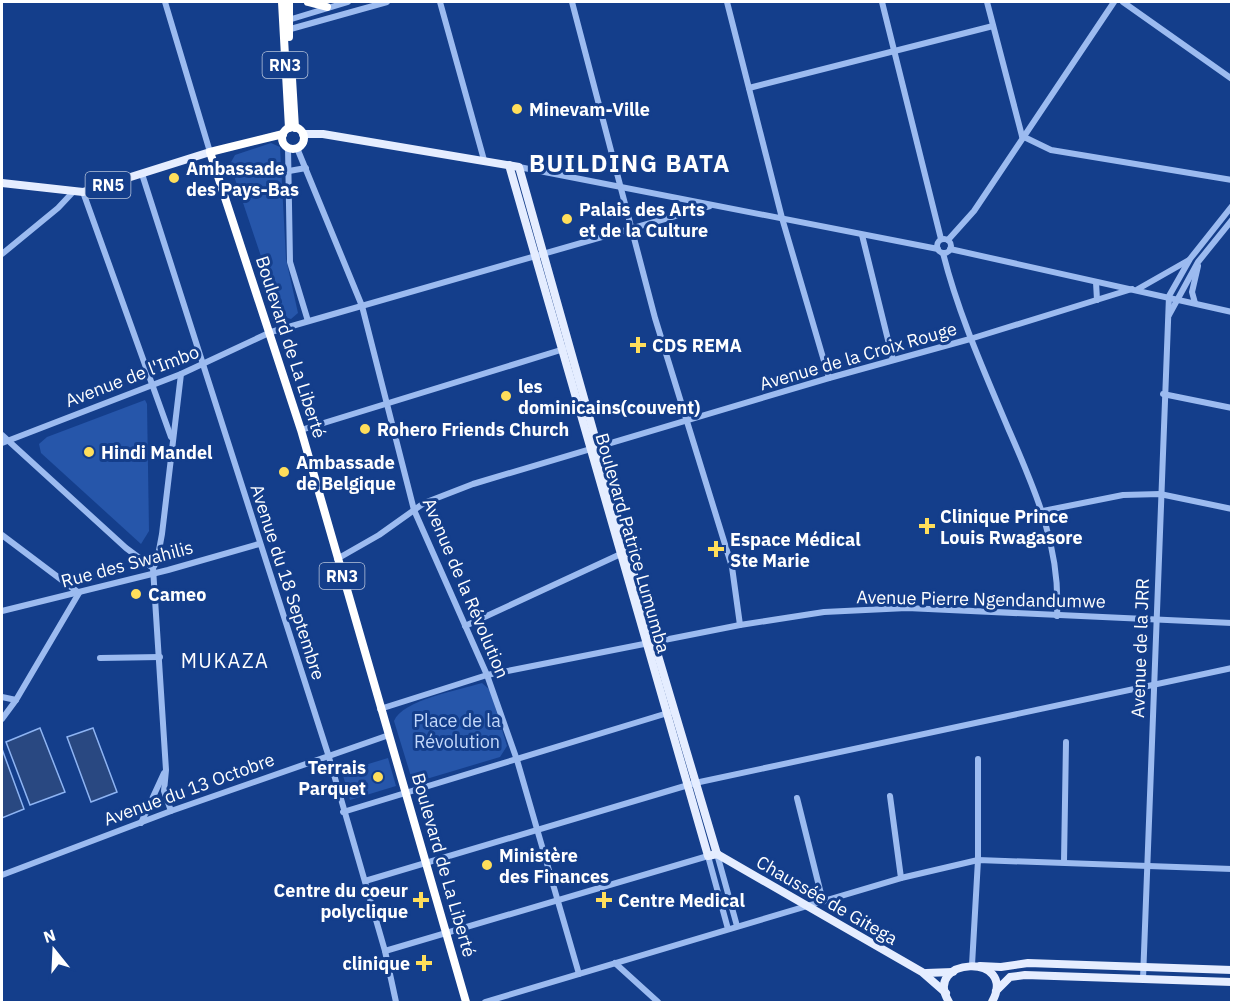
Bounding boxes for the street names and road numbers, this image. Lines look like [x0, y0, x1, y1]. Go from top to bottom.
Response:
road number: RN3 [262, 52, 308, 78]
road number: RN5 [86, 172, 130, 198]
street label: Boulevard de La Liberté [251, 253, 331, 441]
street label: Avenue de la Croix Rouge [757, 317, 959, 395]
street label: Avenue de l'Imbo [62, 340, 202, 412]
street label: Boulevard Patrice Lumumba [591, 430, 676, 656]
street label: Avenue du 18 Septembre [245, 481, 331, 683]
street label: Avenue de la Révolution [418, 494, 514, 682]
street label: Rue des Swahilis [58, 535, 196, 593]
road number: RN3 [320, 563, 364, 589]
street label: Avenue de la JRR [1126, 578, 1154, 718]
street label: Avenue Pierre Ngendandumwe [856, 585, 1106, 613]
street label: Avenue du 13 Octobre [100, 747, 278, 831]
street label: Boulevard de La Liberté [407, 770, 481, 960]
street label: Chaussée de Gitega [752, 850, 902, 950]

